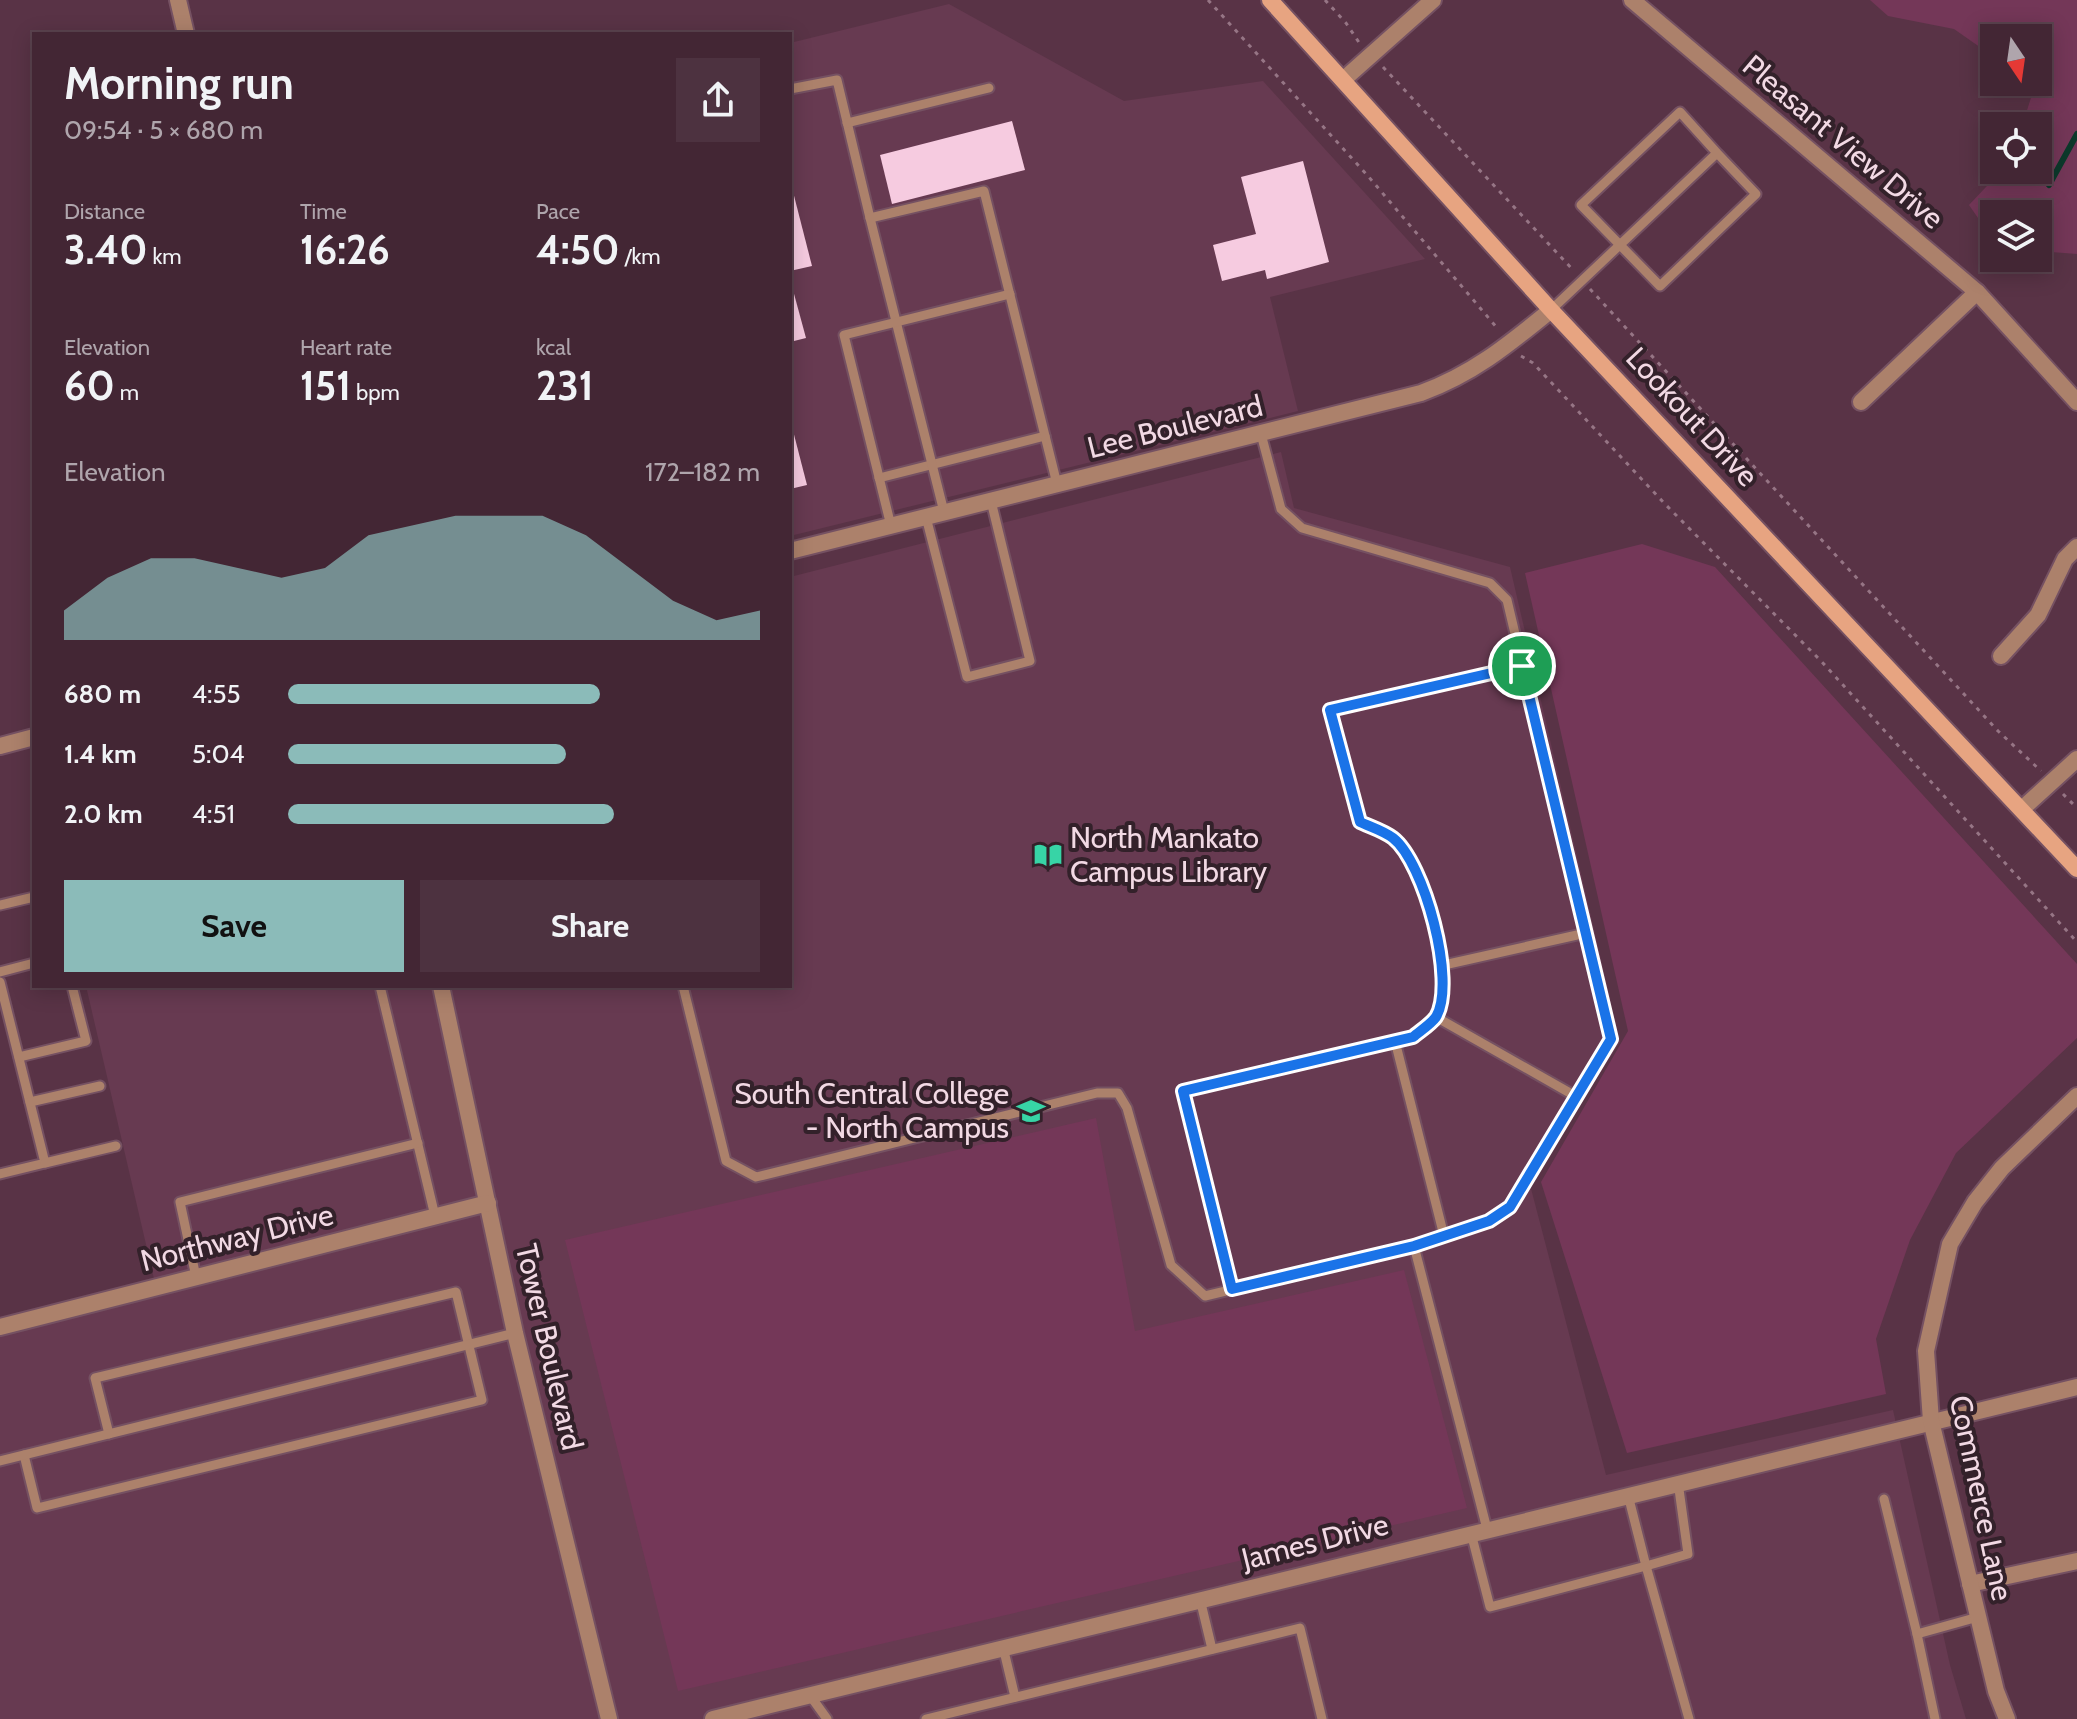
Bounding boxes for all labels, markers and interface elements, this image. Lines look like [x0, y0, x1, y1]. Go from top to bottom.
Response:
north arrow [1980, 24, 2052, 96]
map controls [1980, 24, 2052, 272]
street label: Pleasant View Drive [1735, 47, 1951, 236]
text: Morning run [64, 57, 294, 110]
button: share [676, 58, 760, 142]
button: locate [1980, 112, 2052, 184]
text: 09:54 · 5 × 680 m [64, 114, 263, 146]
text: Distance [64, 198, 145, 225]
text: Time [300, 198, 347, 225]
text: Pace [536, 198, 580, 225]
button: layers [1980, 200, 2052, 272]
text: 3.40 [64, 225, 148, 274]
text: 16:26 [300, 225, 390, 274]
text: 4:50 [536, 225, 619, 274]
text: km [148, 243, 182, 270]
text: /km [619, 243, 661, 270]
text: Elevation [64, 334, 150, 361]
text: Heart rate [300, 334, 392, 361]
text: kcal [536, 334, 571, 361]
street label: Lookout Drive [1619, 339, 1766, 494]
text: 60 [64, 361, 115, 410]
text: 151 [300, 361, 351, 410]
text: 231 [536, 361, 593, 410]
text: m [115, 379, 139, 406]
text: bpm [351, 379, 400, 406]
street label: Lee Boulevard [1083, 387, 1266, 466]
text: Elevation [64, 456, 166, 488]
text: 172–182 m [645, 456, 760, 488]
pin [1488, 632, 1556, 700]
icon: arrive [1500, 644, 1544, 688]
text: 680 m [64, 678, 141, 710]
text: 4:55 [192, 678, 241, 710]
text: 1.4 km [64, 738, 137, 770]
text: 5:04 [192, 738, 245, 770]
text: 2.0 km [64, 798, 143, 830]
text: 4:51 [192, 798, 235, 830]
place label: North Mankato Campus Library [1070, 819, 1267, 890]
library icon: North Mankato Campus Library [1033, 840, 1063, 870]
button: Save [64, 880, 404, 972]
button: Share [420, 880, 760, 972]
place label: South Central College - North Campus [734, 1075, 1009, 1146]
school or university icon: South Central College - North Campus [1016, 1096, 1046, 1126]
street label: Northway Drive [137, 1196, 337, 1279]
street label: Tower Boulevard [508, 1240, 591, 1453]
street label: Commerce Lane [1942, 1392, 2021, 1604]
street label: James Drive [1237, 1505, 1392, 1578]

